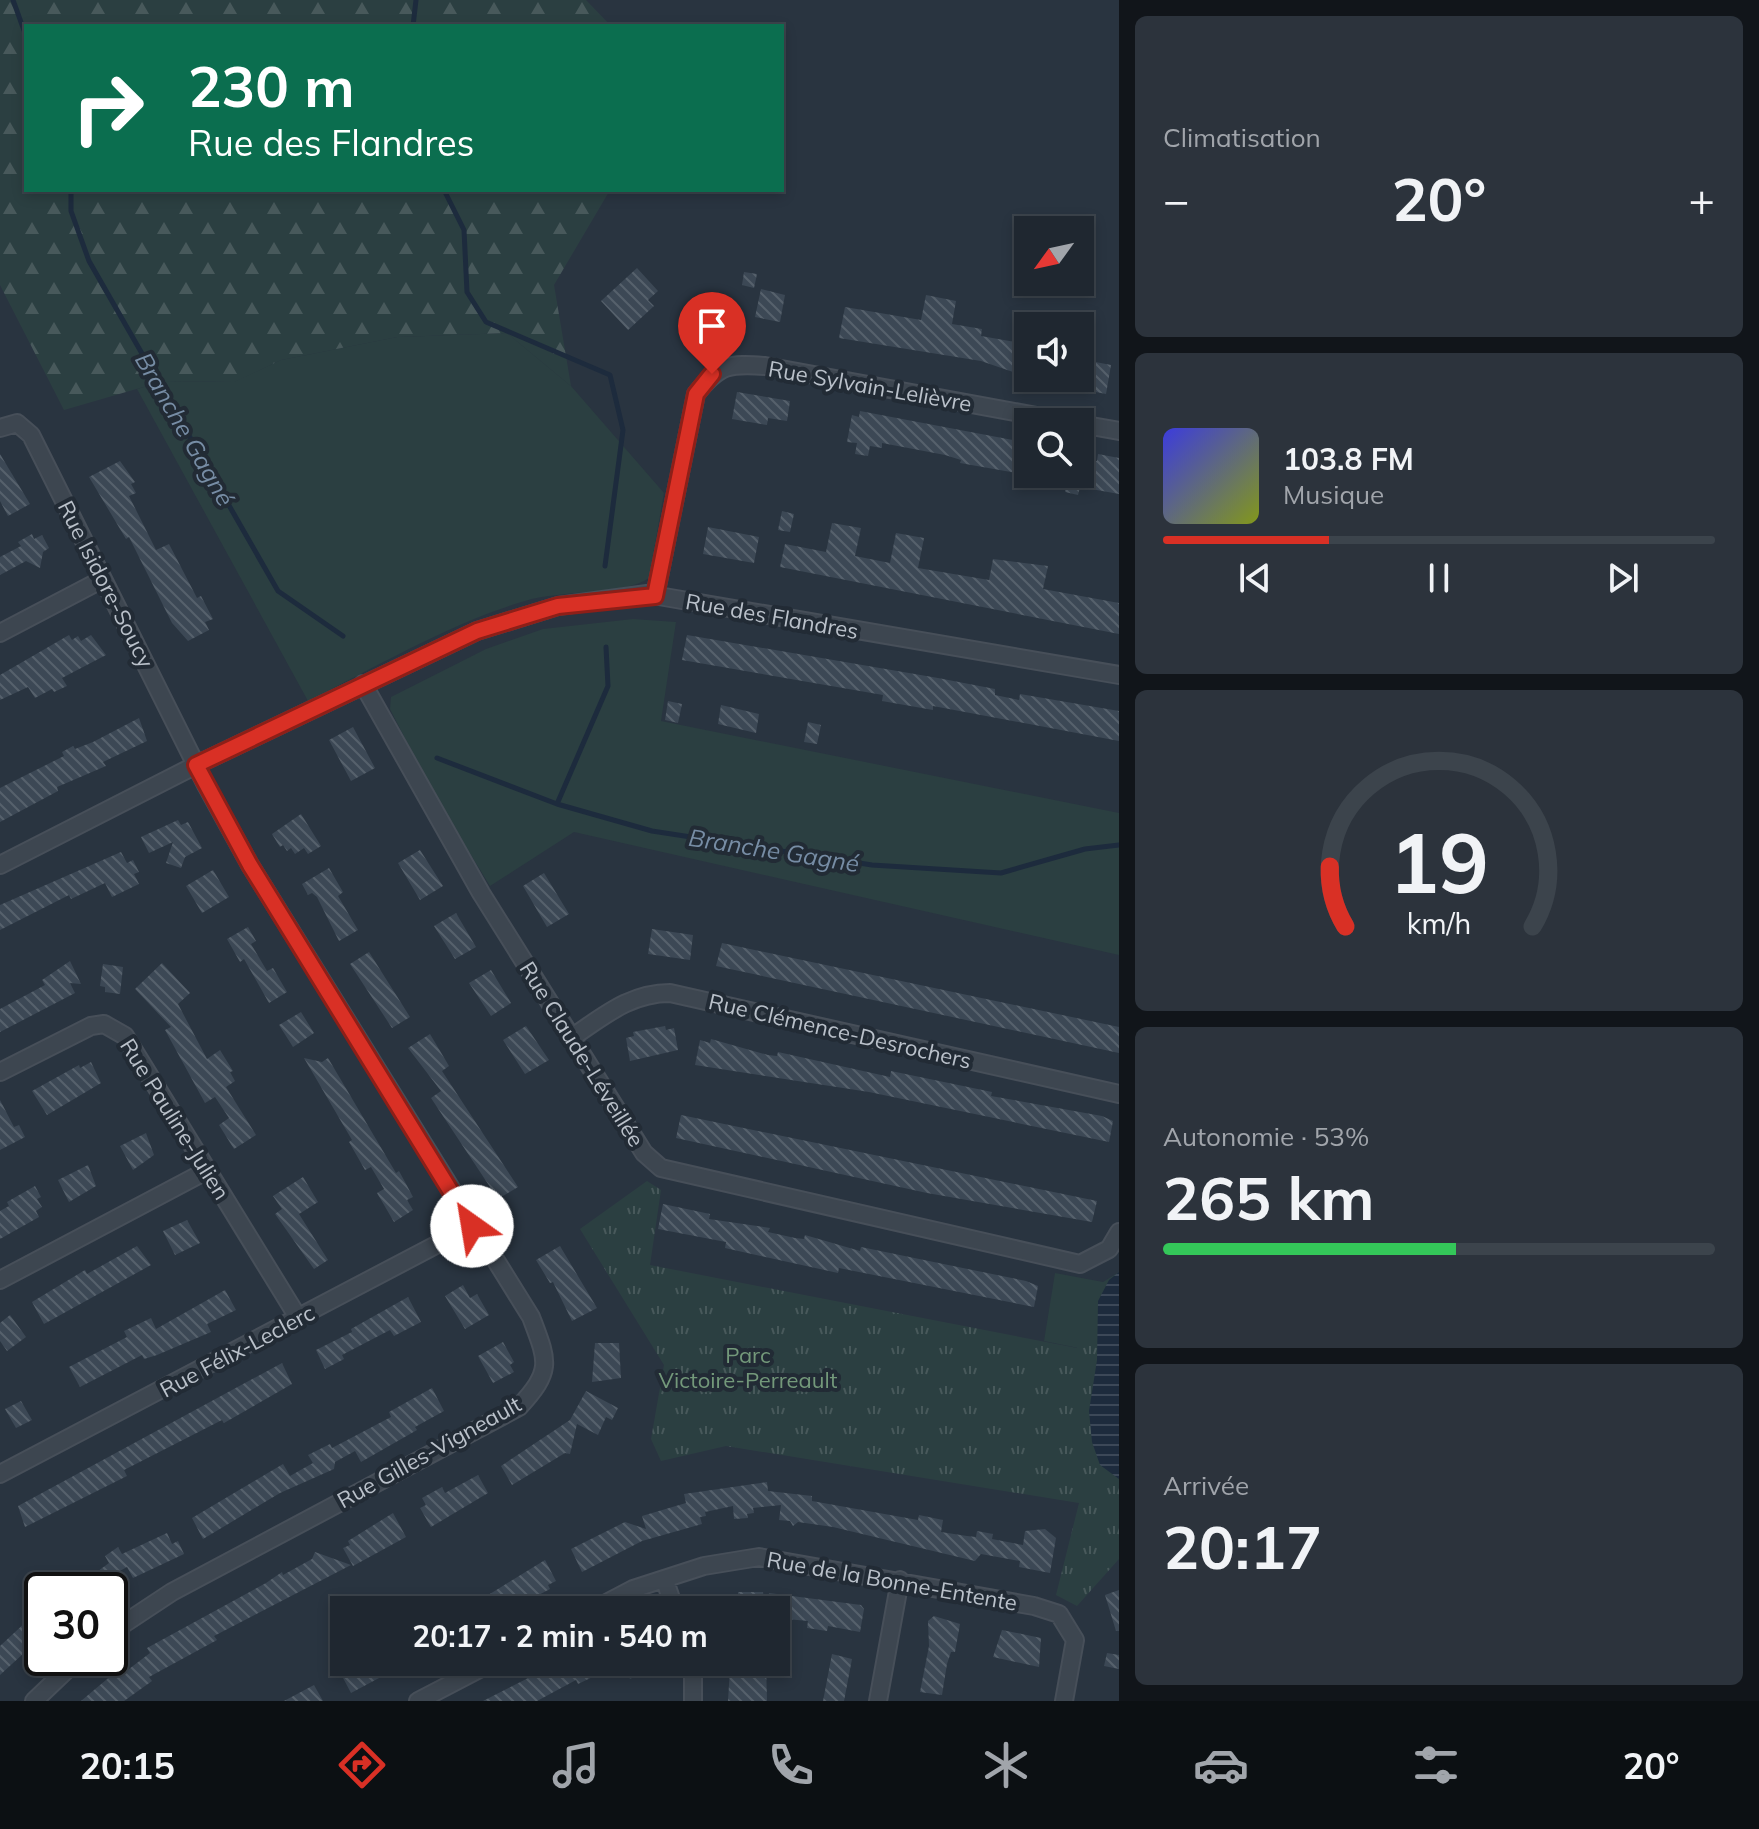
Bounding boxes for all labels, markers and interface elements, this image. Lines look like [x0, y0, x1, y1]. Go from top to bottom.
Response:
text: 230 m [188, 51, 355, 121]
icon: right [56, 56, 160, 160]
text: Rue des Flandres [188, 120, 474, 165]
text: Climatisation [1163, 121, 1321, 154]
text: 20° [1392, 161, 1486, 236]
text: − [1163, 172, 1189, 227]
text: + [1689, 172, 1715, 227]
north arrow [1014, 216, 1094, 296]
map controls [1014, 216, 1094, 488]
pin [678, 292, 746, 374]
icon: arrive [690, 304, 734, 348]
button: sound [1014, 312, 1094, 392]
water label: Branche Gagné [129, 347, 241, 511]
street label: Rue Sylvain-Lelièvre [766, 354, 974, 418]
button: search [1014, 408, 1094, 488]
text: 103.8 FM [1283, 440, 1414, 478]
text: Musique [1283, 478, 1384, 511]
street label: Rue Isidore-Soucy [52, 496, 160, 673]
icon: previous [1233, 556, 1277, 600]
icon: pause [1417, 556, 1461, 600]
icon: next [1601, 556, 1645, 600]
street label: Rue des Flandres [683, 587, 861, 645]
text: 19 [1389, 808, 1489, 913]
water label: Branche Gagné [687, 822, 861, 878]
text: km/h [1407, 905, 1471, 941]
street label: Rue Claude-Léveillée [514, 956, 650, 1152]
street label: Rue Clémence-Desrochers [706, 987, 974, 1075]
street label: Rue Pauline-Julien [114, 1033, 236, 1205]
text: Autonomie · 53% [1163, 1120, 1369, 1153]
text: 265 km [1163, 1160, 1375, 1235]
position arrow [430, 1184, 514, 1268]
street label: Rue Félix-Leclerc [155, 1298, 319, 1404]
park label: Parc Victoire-Perreault [659, 1341, 838, 1394]
street label: Rue Gilles-Vigneault [332, 1390, 526, 1514]
text: Arrivée [1163, 1469, 1249, 1502]
text: 20:17 [1163, 1509, 1322, 1584]
street label: Rue de la Bonne-Entente [765, 1545, 1019, 1617]
speed limit sign: 30 [24, 1572, 128, 1676]
text: 20:17 · 2 min · 540 m [412, 1617, 708, 1655]
icon: directions [334, 1737, 390, 1793]
icon: music [548, 1737, 604, 1793]
icon: phone [763, 1737, 819, 1793]
icon: climate [978, 1737, 1034, 1793]
icon: car [1193, 1737, 1249, 1793]
icon: filters [1408, 1737, 1464, 1793]
text: 20:15 [79, 1743, 175, 1788]
text: 20° [1623, 1743, 1680, 1788]

